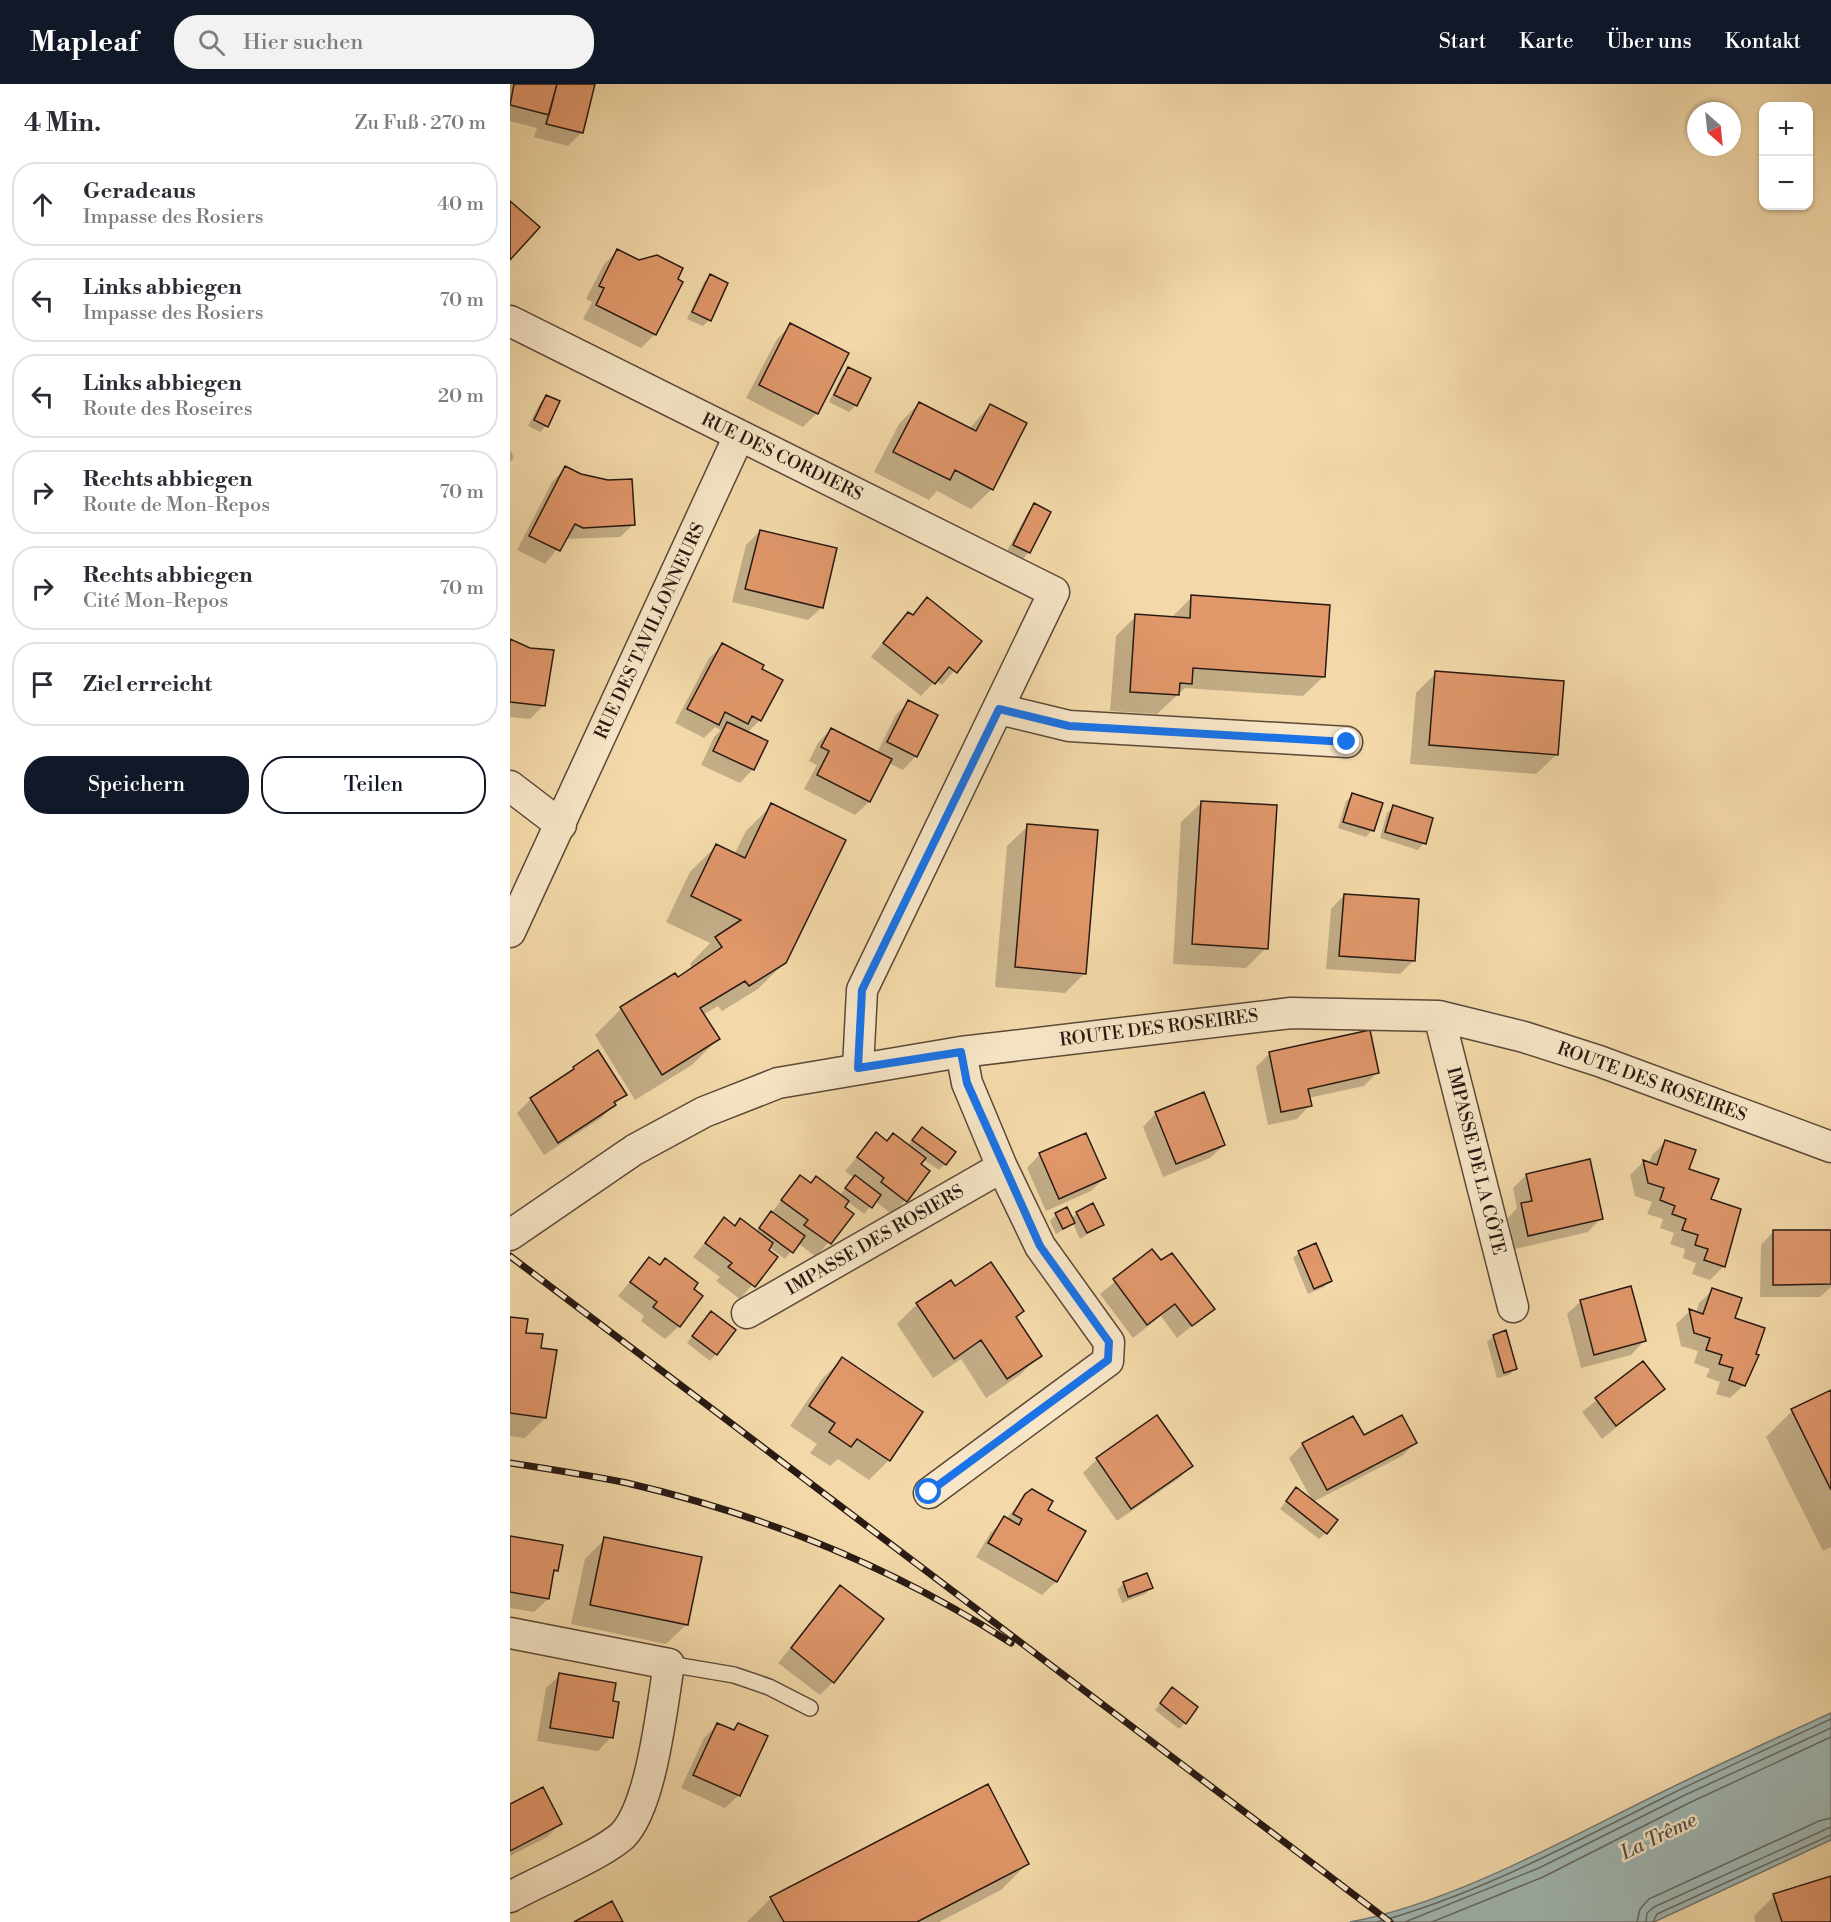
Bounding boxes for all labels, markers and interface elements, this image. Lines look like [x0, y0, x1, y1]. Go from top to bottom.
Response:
search box [174, 15, 594, 69]
text: Mapleaf [30, 25, 138, 60]
icon: search [195, 26, 228, 59]
text: Hier suchen [243, 29, 363, 56]
text: Start [1439, 29, 1486, 55]
text: Karte [1519, 29, 1574, 55]
text: Über uns [1607, 29, 1692, 55]
text: Kontakt [1725, 29, 1801, 55]
north arrow [1687, 102, 1741, 156]
map controls [1759, 102, 1813, 210]
button: + [1759, 102, 1813, 156]
text: 4 Min. [24, 107, 101, 139]
text: Zu Fuß · 270 m [354, 111, 486, 136]
button: − [1759, 156, 1813, 210]
text: Geradeaus [83, 178, 196, 205]
icon: ahead [26, 188, 59, 221]
text: 40 m [437, 192, 484, 217]
text: Impasse des Rosiers [83, 205, 264, 230]
text: Links abbiegen [83, 274, 242, 301]
icon: left [26, 284, 59, 317]
text: 70 m [440, 288, 484, 313]
text: Impasse des Rosiers [83, 301, 264, 326]
text: Links abbiegen [83, 370, 242, 397]
icon: left [26, 380, 59, 413]
text: 20 m [438, 384, 484, 409]
text: Route des Roseires [83, 397, 252, 422]
street label: RUE DES CORDIERS [697, 408, 867, 506]
text: Rechts abbiegen [83, 466, 253, 493]
icon: right [26, 476, 59, 509]
text: 70 m [440, 480, 484, 505]
text: Route de Mon-Repos [83, 493, 270, 518]
street label: RUE DES TAVILLONNEURS [590, 519, 710, 743]
text: Rechts abbiegen [83, 562, 253, 589]
icon: right [26, 572, 59, 605]
text: 70 m [440, 576, 484, 601]
text: Cité Mon-Repos [83, 589, 228, 614]
icon: arrive [26, 668, 59, 701]
text: Ziel erreicht [83, 671, 212, 698]
route end [1333, 728, 1359, 754]
button: Speichern [24, 756, 249, 814]
button: Teilen [261, 756, 486, 814]
street label: ROUTE DES ROSEIRES [1058, 1004, 1260, 1052]
street label: ROUTE DES ROSEIRES [1554, 1037, 1750, 1127]
street label: IMPASSE DE LA CÔTE [1442, 1065, 1510, 1257]
street label: IMPASSE DES ROSIERS [782, 1180, 968, 1300]
route start [915, 1478, 941, 1504]
water label: La Trême [1616, 1808, 1702, 1867]

